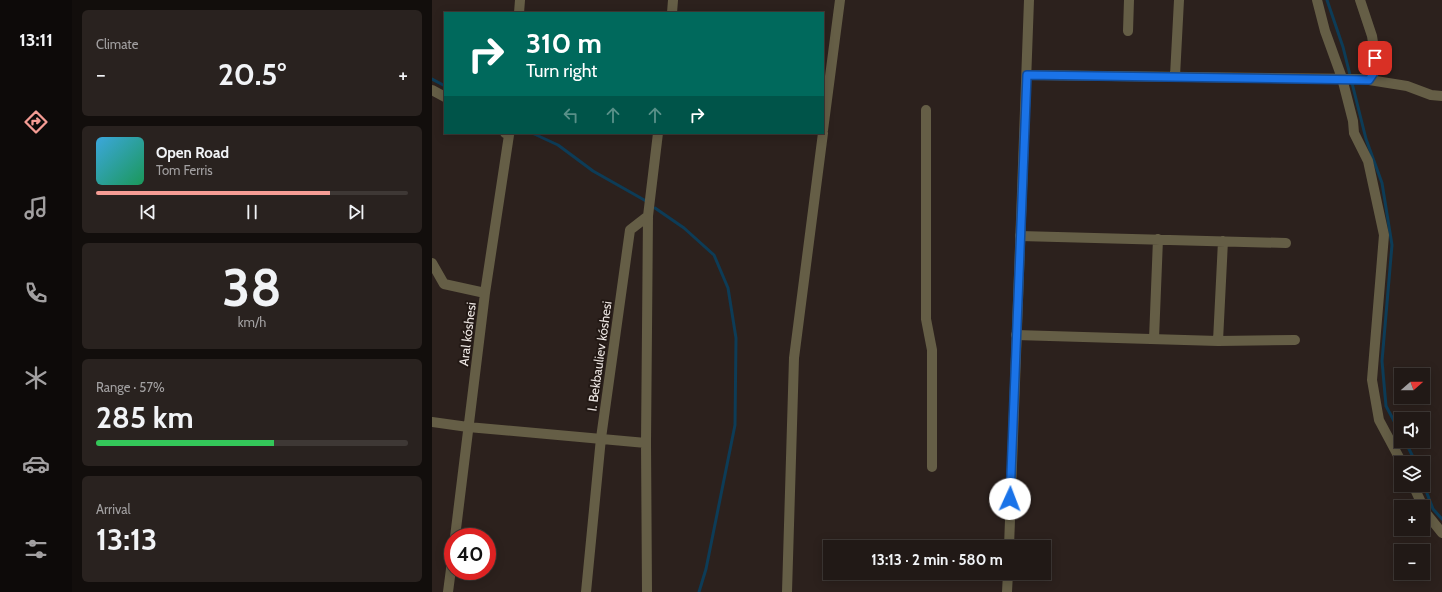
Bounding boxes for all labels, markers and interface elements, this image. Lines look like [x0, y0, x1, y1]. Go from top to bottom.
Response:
text: 310 m [526, 26, 602, 60]
icon: right [460, 28, 512, 80]
text: 13:11 [19, 29, 53, 51]
text: Climate [96, 36, 138, 52]
pin [1358, 41, 1392, 75]
icon: arrive [1364, 47, 1386, 69]
text: 20.5° [218, 56, 286, 93]
text: Turn right [526, 60, 597, 82]
text: − [96, 61, 106, 88]
text: + [398, 61, 408, 88]
icon: left [560, 104, 582, 126]
icon: ahead [602, 104, 624, 126]
icon: ahead [644, 104, 666, 126]
icon: right [686, 104, 708, 126]
icon: directions [22, 108, 50, 136]
text: Open Road [156, 144, 229, 162]
text: Tom Ferris [156, 162, 213, 178]
icon: music [22, 194, 50, 222]
icon: previous [137, 201, 159, 223]
icon: pause [241, 201, 263, 223]
icon: next [345, 201, 367, 223]
text: 38 [222, 256, 282, 319]
icon: phone [22, 279, 50, 307]
street label: I. Bekbauliev kóshesi [583, 300, 615, 412]
street label: Aral kóshesi [455, 301, 479, 367]
text: km/h [238, 314, 266, 330]
icon: climate [22, 364, 50, 392]
north arrow [1394, 368, 1430, 404]
map controls [1394, 368, 1430, 580]
text: Range · 57% [96, 379, 165, 395]
text: 285 km [96, 399, 193, 436]
button: sound [1394, 412, 1430, 448]
icon: car [22, 450, 50, 478]
button: layers [1394, 456, 1430, 492]
position arrow [989, 478, 1031, 520]
button: + [1394, 500, 1430, 536]
text: Arrival [96, 501, 131, 517]
text: 13:13 [96, 521, 157, 558]
speed limit sign: 40 [444, 528, 496, 580]
icon: filters [22, 535, 50, 563]
button: − [1394, 544, 1430, 580]
text: 13:13 · 2 min · 580 m [871, 551, 1003, 569]

